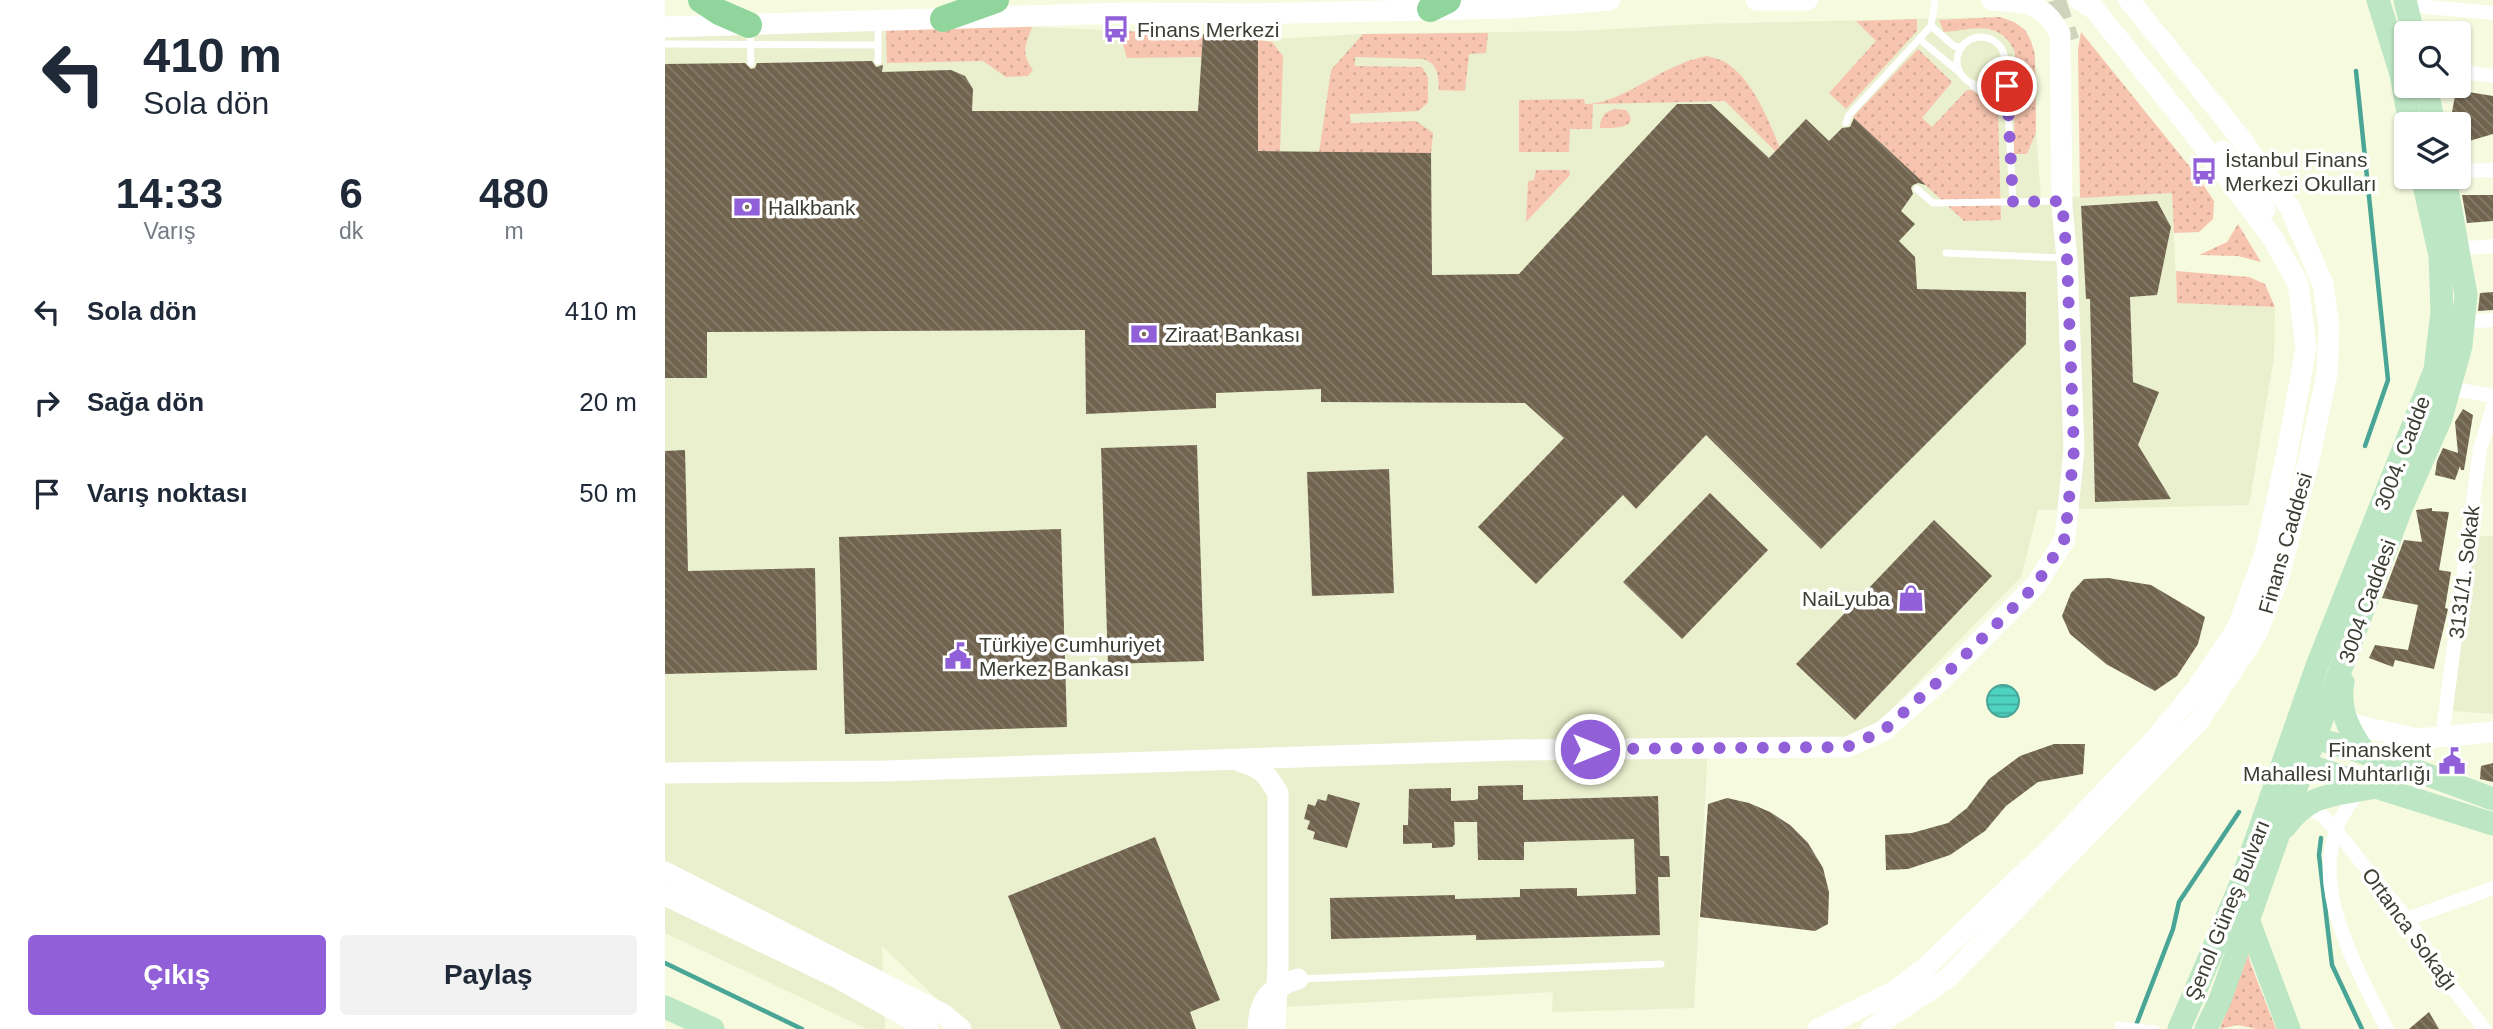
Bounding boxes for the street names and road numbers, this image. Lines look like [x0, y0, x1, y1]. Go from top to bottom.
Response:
street label: 3004. Cadde [2370, 393, 2434, 513]
street label: Finans Caddesi [2254, 470, 2316, 616]
street label: 3131/1. Sokak [2444, 503, 2484, 640]
street label: 3004 Caddesi [2334, 536, 2400, 666]
street label: Şenol Güneş Bulvarı [2180, 816, 2274, 1004]
street label: Ortanca Sokağı [2358, 863, 2462, 995]

